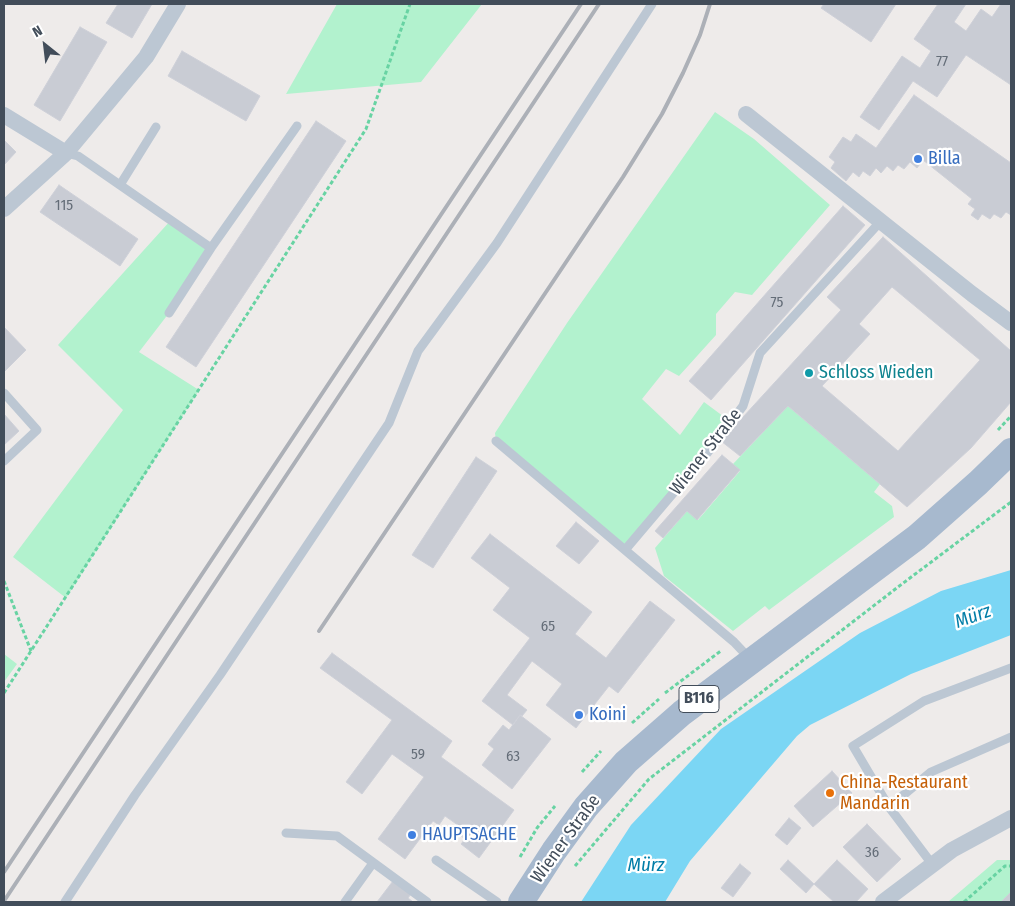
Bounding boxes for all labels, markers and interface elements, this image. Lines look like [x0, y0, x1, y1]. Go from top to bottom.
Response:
north arrow [20, 20, 70, 70]
text: N [30, 22, 45, 41]
house number: 77 [936, 53, 948, 71]
place label: Billa [928, 148, 961, 170]
marker: Billa [912, 153, 924, 165]
house number: 115 [55, 197, 73, 215]
house number: 75 [771, 294, 783, 312]
place label: Schloss Wieden [819, 362, 934, 384]
marker: Schloss Wieden [803, 367, 815, 379]
street label: Wiener Straße [666, 405, 746, 499]
water label: Mürz [952, 600, 994, 634]
house number: 65 [541, 618, 555, 636]
road number: B116 [679, 686, 719, 712]
place label: Koini [589, 704, 626, 726]
marker: Koini [573, 709, 585, 721]
house number: 59 [411, 746, 425, 764]
house number: 63 [506, 748, 520, 766]
place label: China-Restaurant Mandarin [840, 772, 968, 814]
marker: China-Restaurant Mandarin [824, 787, 836, 799]
street label: Wiener Straße [527, 791, 605, 887]
place label: HAUPTSACHE [422, 824, 516, 846]
marker: HAUPTSACHE [406, 829, 418, 841]
house number: 36 [865, 844, 879, 862]
water label: Mürz [627, 855, 665, 877]

